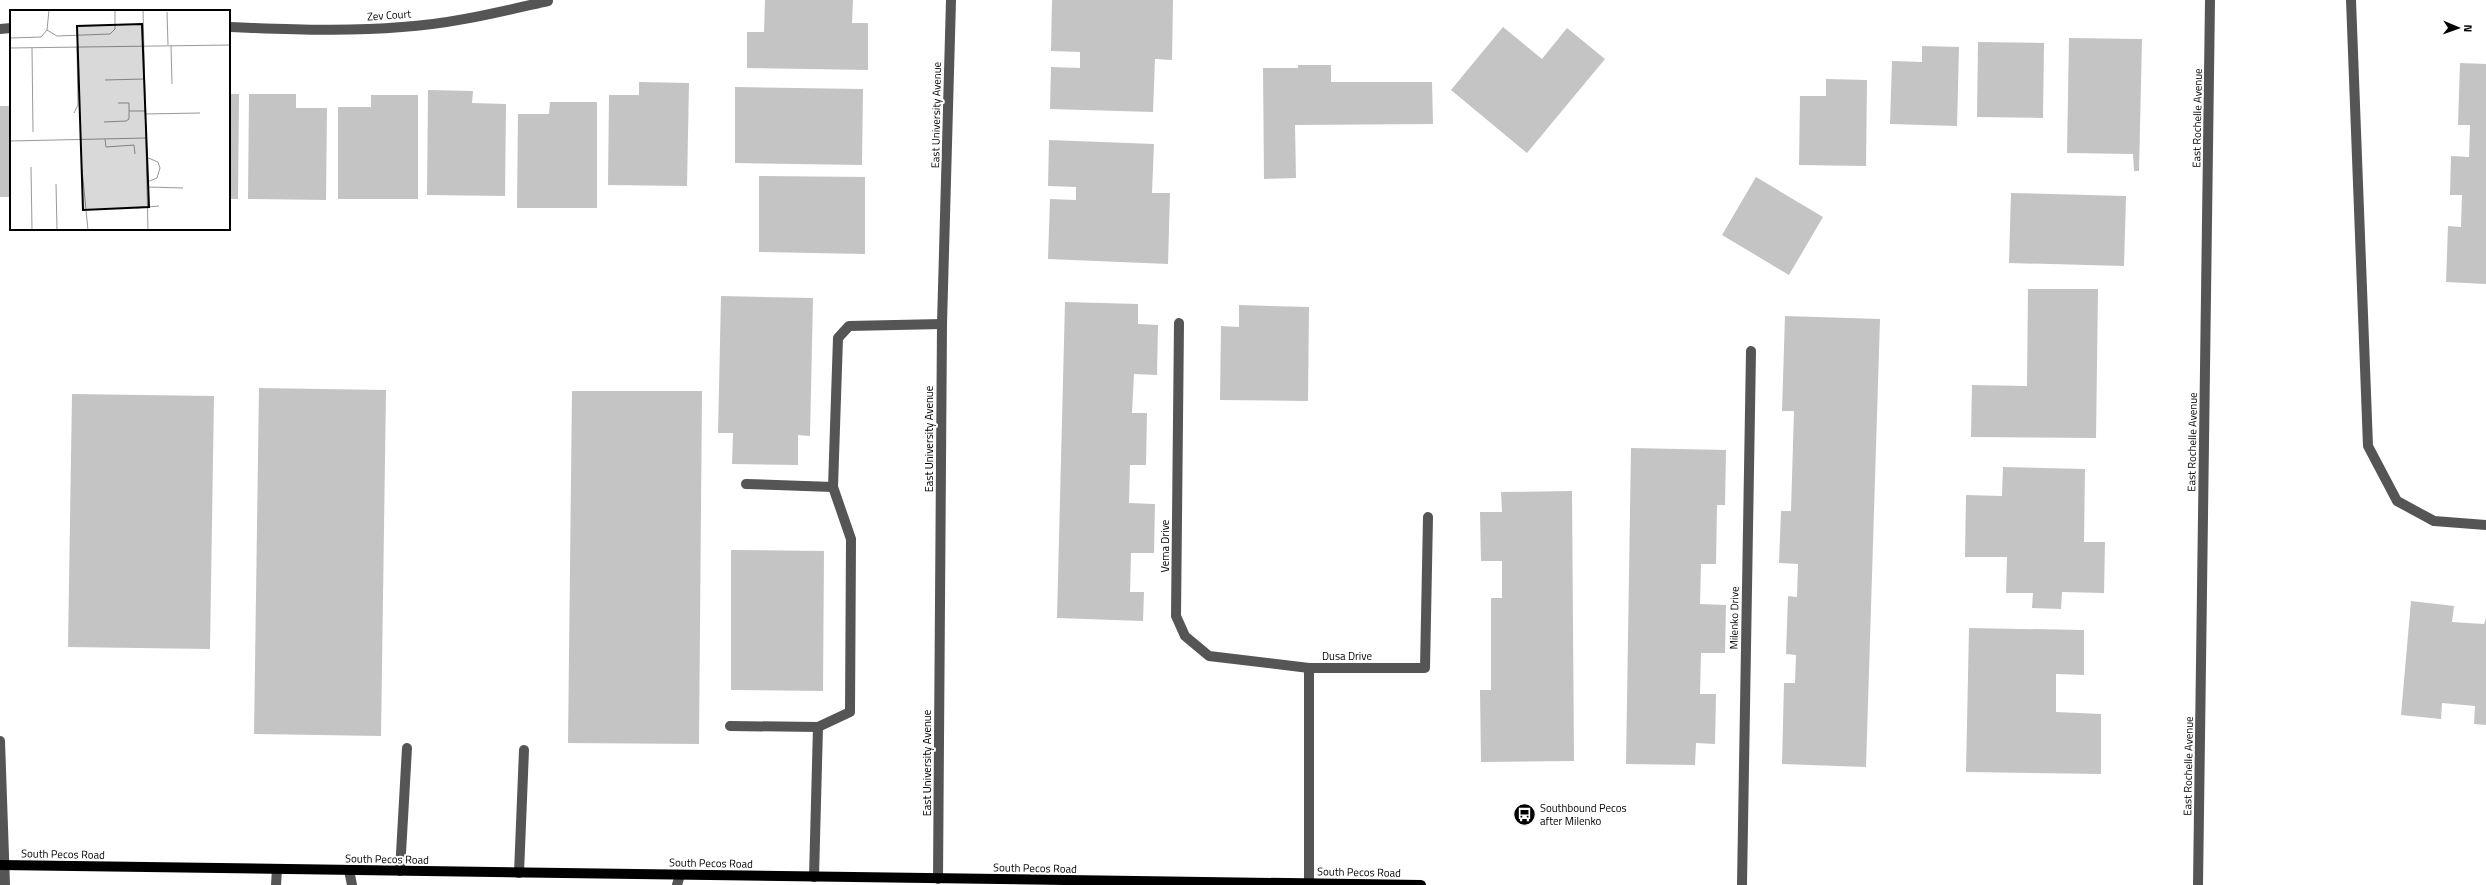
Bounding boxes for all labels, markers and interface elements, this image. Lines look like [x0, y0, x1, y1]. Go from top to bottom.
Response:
street label: Zev Court [366, 5, 412, 25]
north arrow [2438, 8, 2478, 48]
inset map [10, 10, 230, 230]
text: N [2460, 24, 2476, 32]
street label: East University Avenue [927, 61, 945, 168]
street label: East Rochelle Avenue [2188, 68, 2206, 168]
street label: East University Avenue [921, 385, 937, 492]
street label: East Rochelle Avenue [2183, 392, 2201, 492]
street label: Vema Drive [1157, 519, 1173, 572]
street label: Milenko Drive [1725, 586, 1743, 650]
street label: Dusa Drive [1322, 648, 1372, 664]
street label: East University Avenue [919, 709, 935, 816]
street label: East Rochelle Avenue [2179, 716, 2197, 816]
place label: Southbound Pecos after Milenko [1540, 800, 1627, 829]
bus stop icon: Southbound Pecos after Milenko [1511, 801, 1537, 827]
street label: South Pecos Road [21, 845, 105, 863]
street label: South Pecos Road [345, 850, 429, 868]
street label: South Pecos Road [669, 854, 753, 872]
street label: South Pecos Road [993, 859, 1077, 877]
street label: South Pecos Road [1317, 863, 1401, 881]

